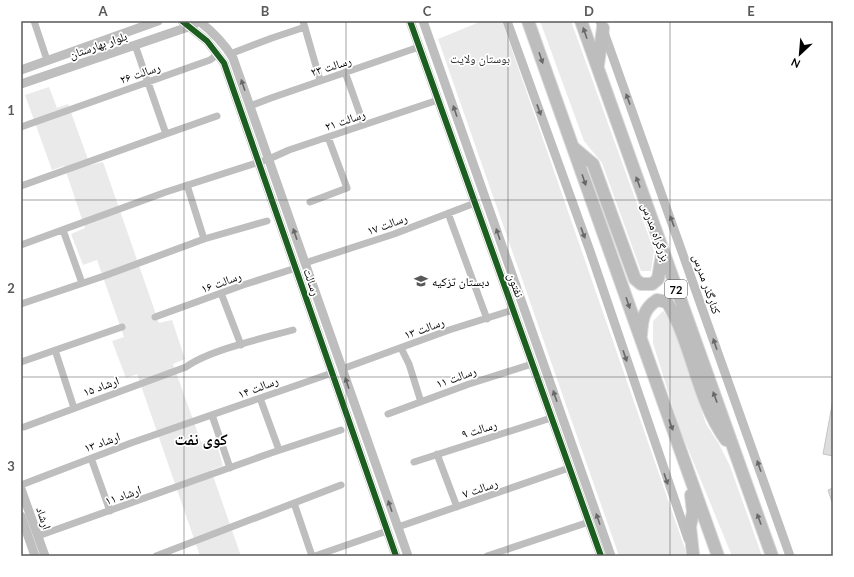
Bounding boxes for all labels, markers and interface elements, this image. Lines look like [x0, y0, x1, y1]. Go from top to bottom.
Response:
text: A [97, 3, 108, 19]
text: B [261, 3, 270, 19]
text: C [423, 3, 432, 19]
text: D [584, 3, 594, 19]
text: E [747, 3, 755, 19]
one-way arrow [582, 27, 588, 39]
street label: بلوار بهارستان [67, 28, 129, 62]
north arrow [780, 34, 820, 74]
park label: بوستان ولایت [450, 51, 510, 66]
one-way arrow [538, 52, 544, 64]
street label: رسالت ۲۳ [309, 53, 354, 79]
text: N [789, 56, 802, 71]
street label: رسالت ۲۶ [118, 59, 163, 87]
one-way arrow [239, 79, 245, 91]
one-way arrow [625, 93, 631, 105]
text: 1 [7, 102, 15, 118]
one-way arrow [452, 105, 458, 117]
one-way arrow [536, 105, 542, 117]
street label: رسالت ۲۱ [323, 106, 368, 134]
one-way arrow [582, 175, 588, 187]
one-way arrow [635, 176, 641, 188]
street label: بزرگراه مدرس [638, 201, 674, 264]
street label: رسالت ۱۷ [365, 210, 410, 238]
one-way arrow [669, 215, 675, 227]
one-way arrow [580, 227, 586, 239]
one-way arrow [292, 228, 298, 240]
one-way arrow [495, 228, 501, 240]
street label: کنارگذر مدرس [690, 252, 724, 316]
street label: رسالت [300, 266, 324, 298]
street label: رسالت ۱۶ [199, 268, 244, 296]
street label: نفتون [505, 271, 527, 299]
school or university icon: دبستان تزکیه [413, 273, 429, 289]
place label: دبستان تزکیه [432, 274, 489, 289]
text: 2 [7, 280, 15, 296]
road number: 72 [665, 280, 687, 298]
one-way arrow [625, 297, 631, 309]
street label: رسالت ۱۳ [402, 314, 447, 342]
one-way arrow [712, 337, 718, 349]
one-way arrow [622, 350, 628, 362]
street label: رسالت ۱۱ [434, 363, 479, 391]
street label: رسالت ۱۴ [236, 372, 281, 401]
street label: ارشاد ۱۵ [81, 373, 121, 399]
one-way arrow [344, 377, 350, 389]
one-way arrow [551, 390, 557, 402]
one-way arrow [711, 391, 717, 403]
street label: رسالت ۹ [459, 416, 499, 441]
one-way arrow [668, 420, 674, 432]
street label: ارشاد ۱۳ [82, 429, 122, 455]
district label: کوی نفت [174, 429, 228, 449]
text: 3 [7, 458, 15, 474]
one-way arrow [755, 460, 761, 472]
one-way arrow [664, 473, 670, 485]
street label: رسالت ۷ [460, 475, 500, 501]
street label: ارشاد ۱۱ [103, 482, 143, 508]
one-way arrow [387, 500, 393, 512]
street label: ارشاد [33, 505, 55, 532]
one-way arrow [594, 513, 600, 525]
one-way arrow [755, 513, 761, 525]

